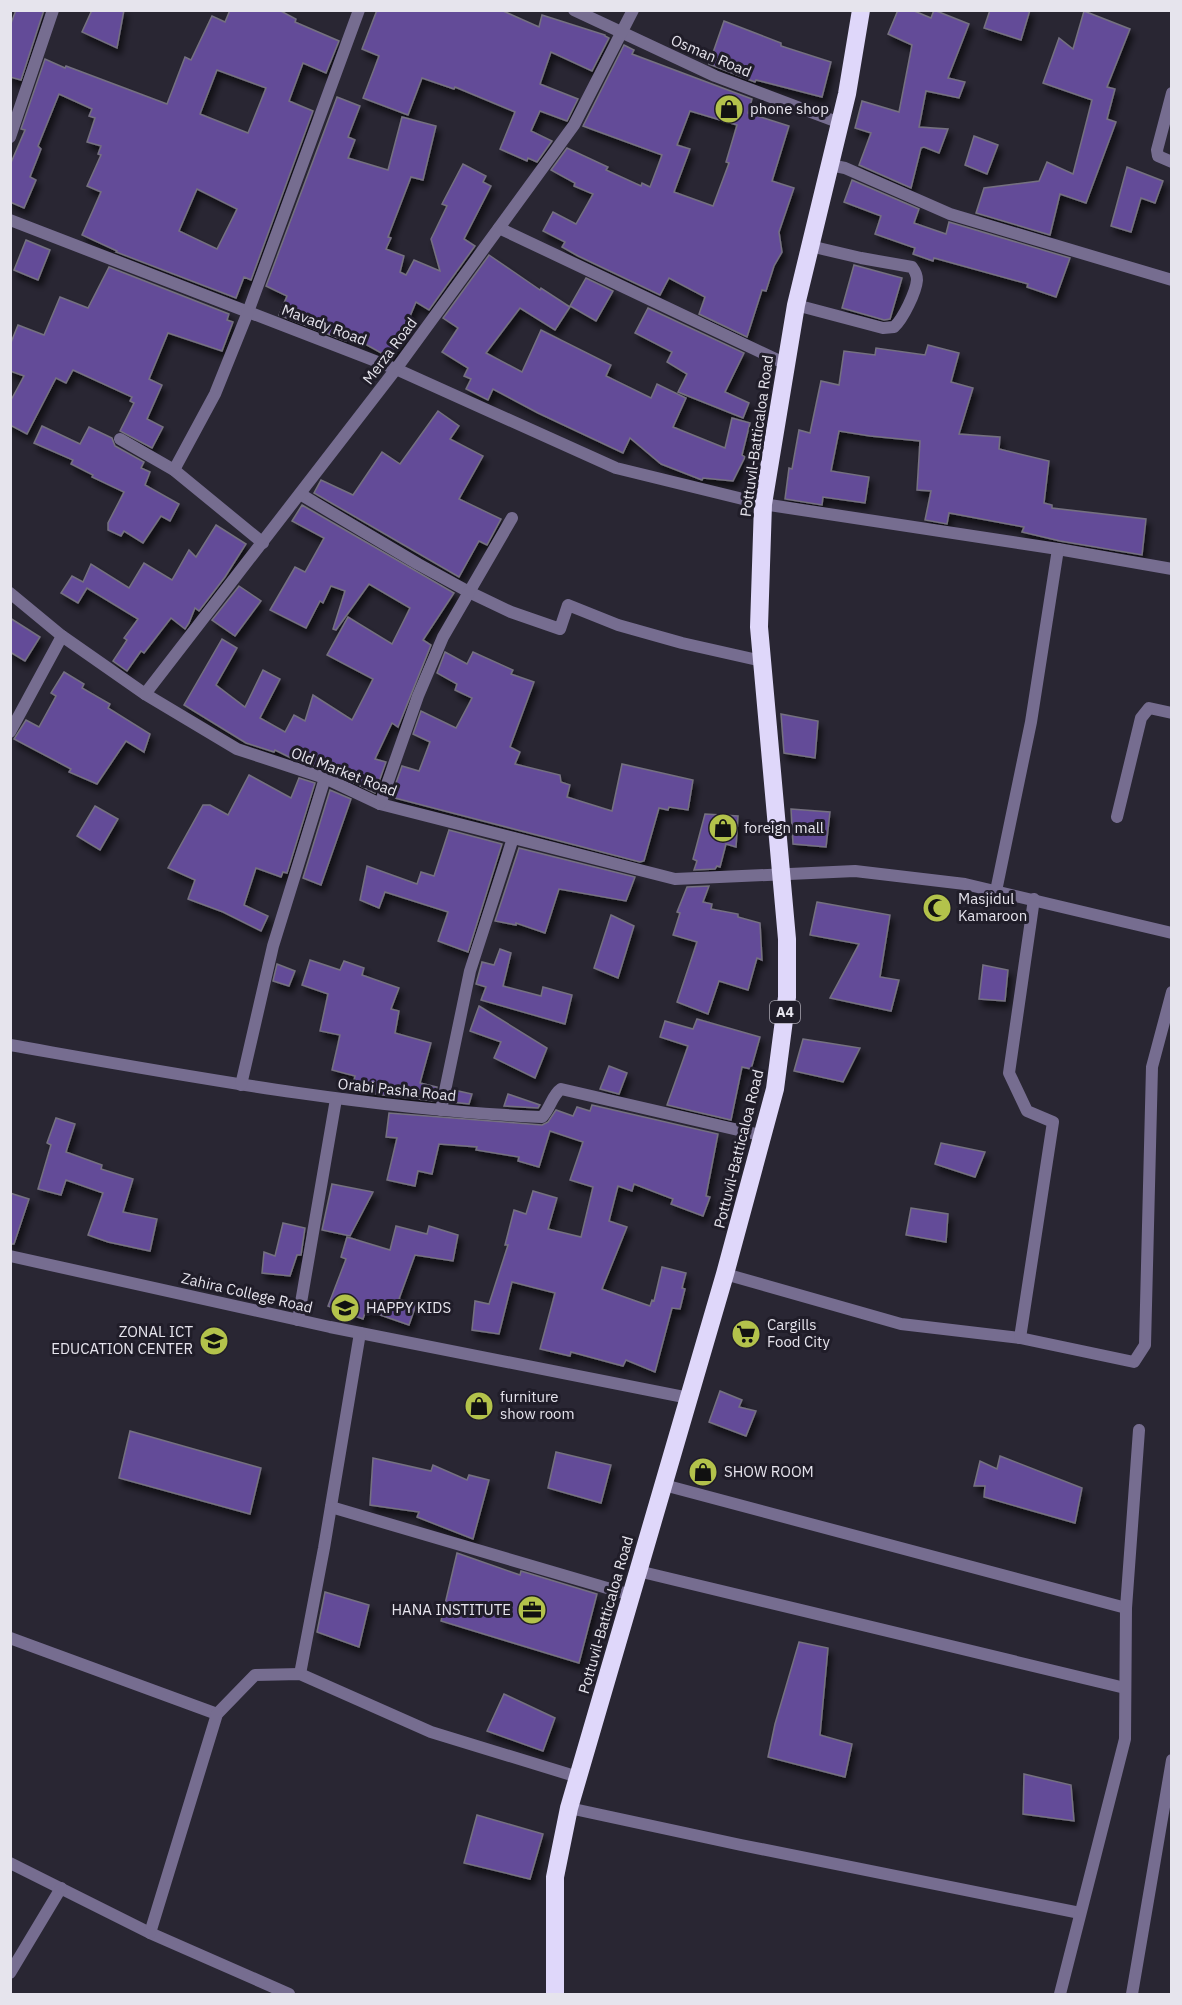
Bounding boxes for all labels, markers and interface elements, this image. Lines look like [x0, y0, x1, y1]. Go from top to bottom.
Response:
street label: Osman Road [668, 30, 754, 81]
shop icon: phone shop [713, 93, 745, 125]
place label: phone shop [750, 99, 829, 118]
street label: Mavady Road [279, 300, 369, 349]
street label: Merza Road [358, 313, 421, 388]
street label: Pottuvil-Batticaloa Road [736, 354, 777, 518]
street label: Old Market Road [289, 743, 400, 800]
shop icon: foreign mall [707, 812, 739, 844]
place label: foreign mall [744, 818, 824, 837]
place label: Masjidul Kamaroon [958, 889, 1027, 925]
mosque icon: Masjidul Kamaroon [921, 892, 953, 924]
road number: A4 [770, 1001, 800, 1023]
street label: Pottuvil-Batticaloa Road [710, 1067, 767, 1230]
street label: Orabi Pasha Road [337, 1074, 457, 1105]
street label: Zahira College Road [180, 1268, 315, 1317]
school or university icon: HAPPY KIDS [329, 1292, 361, 1324]
place label: HAPPY KIDS [366, 1298, 451, 1317]
place label: Cargills Food City [767, 1315, 830, 1351]
supermarket icon: Cargills Food City [730, 1318, 762, 1350]
place label: ZONAL ICT EDUCATION CENTER [51, 1322, 193, 1358]
school or university icon: ZONAL ICT EDUCATION CENTER [198, 1325, 230, 1357]
place label: furniture show room [500, 1387, 575, 1423]
shop icon: furniture show room [463, 1390, 495, 1422]
shop icon: SHOW ROOM [687, 1456, 719, 1488]
place label: SHOW ROOM [724, 1462, 814, 1481]
street label: Pottuvil-Batticaloa Road [574, 1534, 637, 1696]
office icon: HANA INSTITUTE [516, 1594, 548, 1626]
place label: HANA INSTITUTE [391, 1600, 511, 1619]

